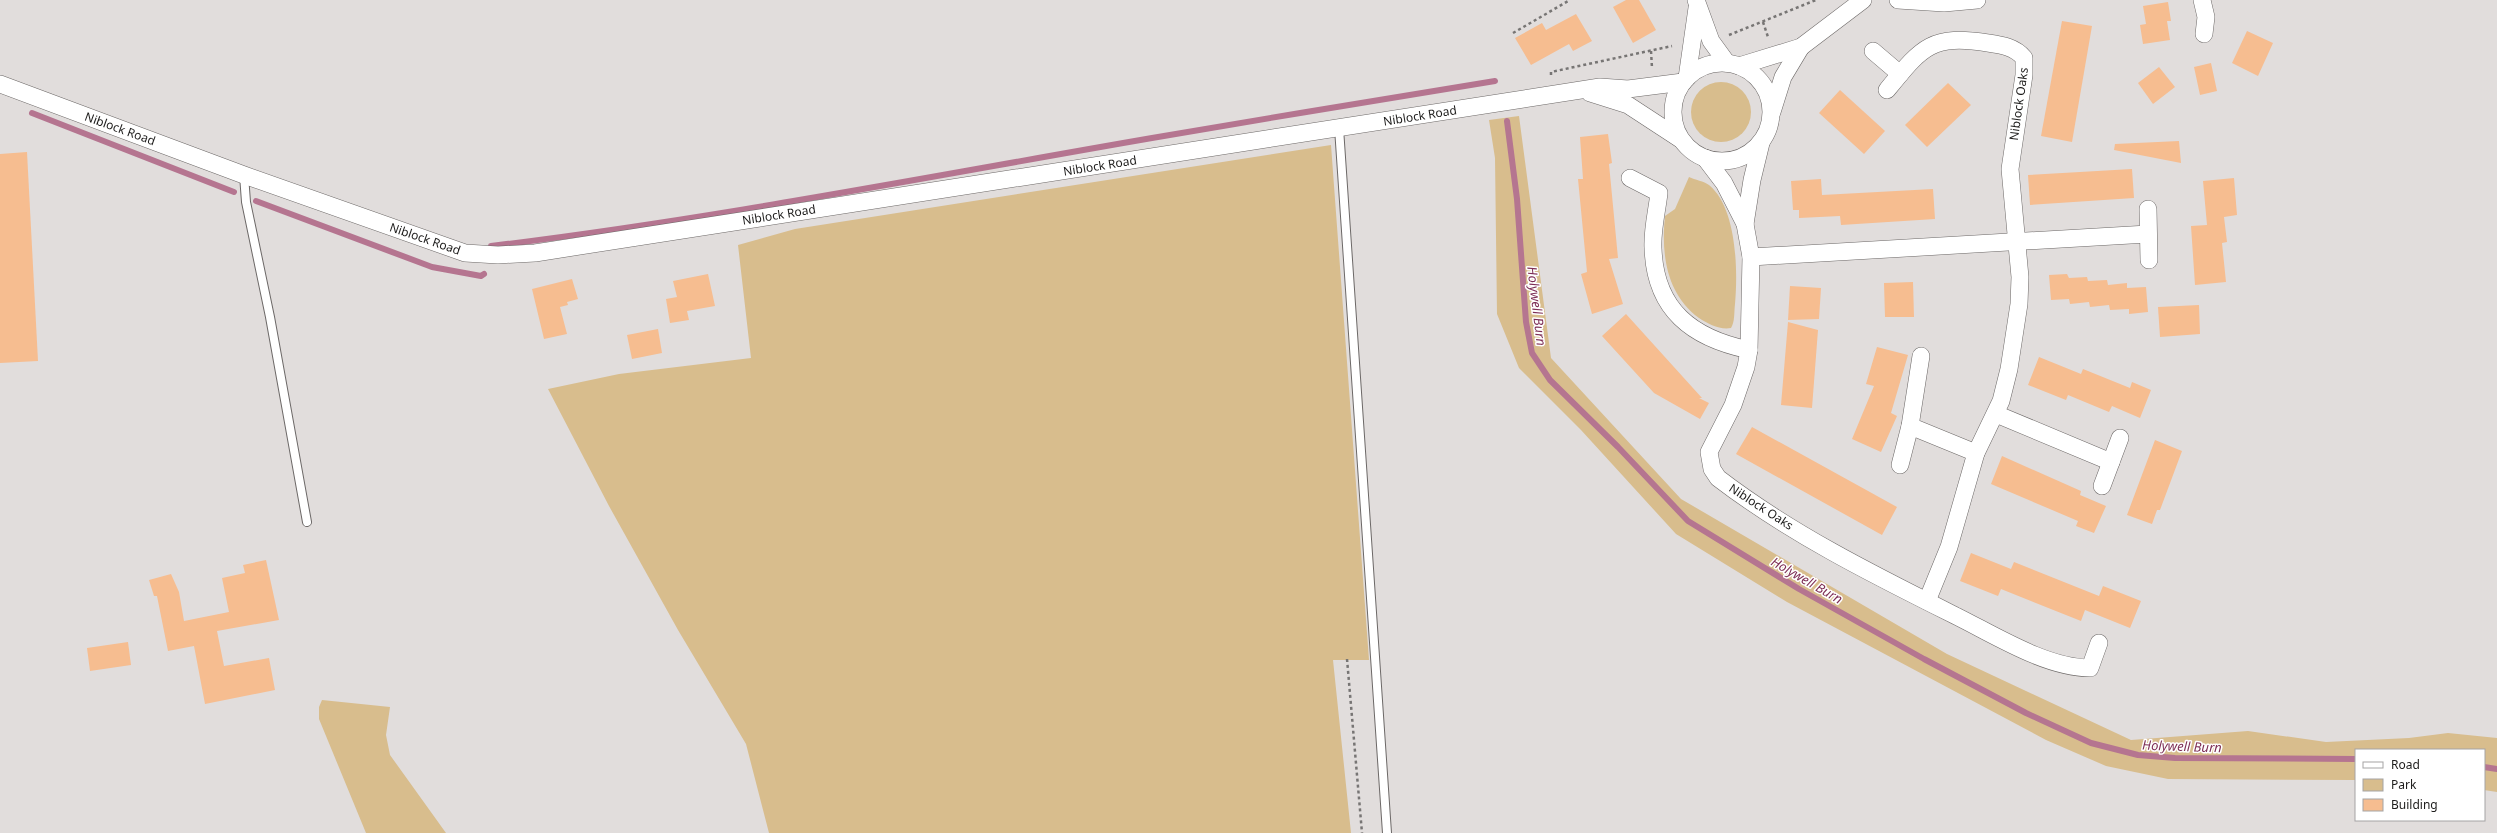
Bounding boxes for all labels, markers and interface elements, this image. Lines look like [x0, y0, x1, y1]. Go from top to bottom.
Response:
street label: Niblock Oaks [2005, 66, 2032, 142]
street label: Niblock Road [1382, 101, 1458, 130]
street label: Niblock Road [82, 108, 158, 149]
street label: Niblock Road [1062, 151, 1138, 180]
street label: Niblock Road [741, 200, 817, 229]
street label: Niblock Road [387, 218, 463, 259]
water label: Holywell Burn [1523, 265, 1551, 347]
street label: Niblock Oaks [1726, 479, 1797, 534]
water label: Holywell Burn [1768, 552, 1846, 608]
water label: Holywell Burn [2142, 736, 2222, 756]
legend [2355, 749, 2485, 821]
text: Road [2391, 756, 2420, 773]
text: Park [2391, 776, 2417, 793]
text: Building [2391, 796, 2438, 813]

